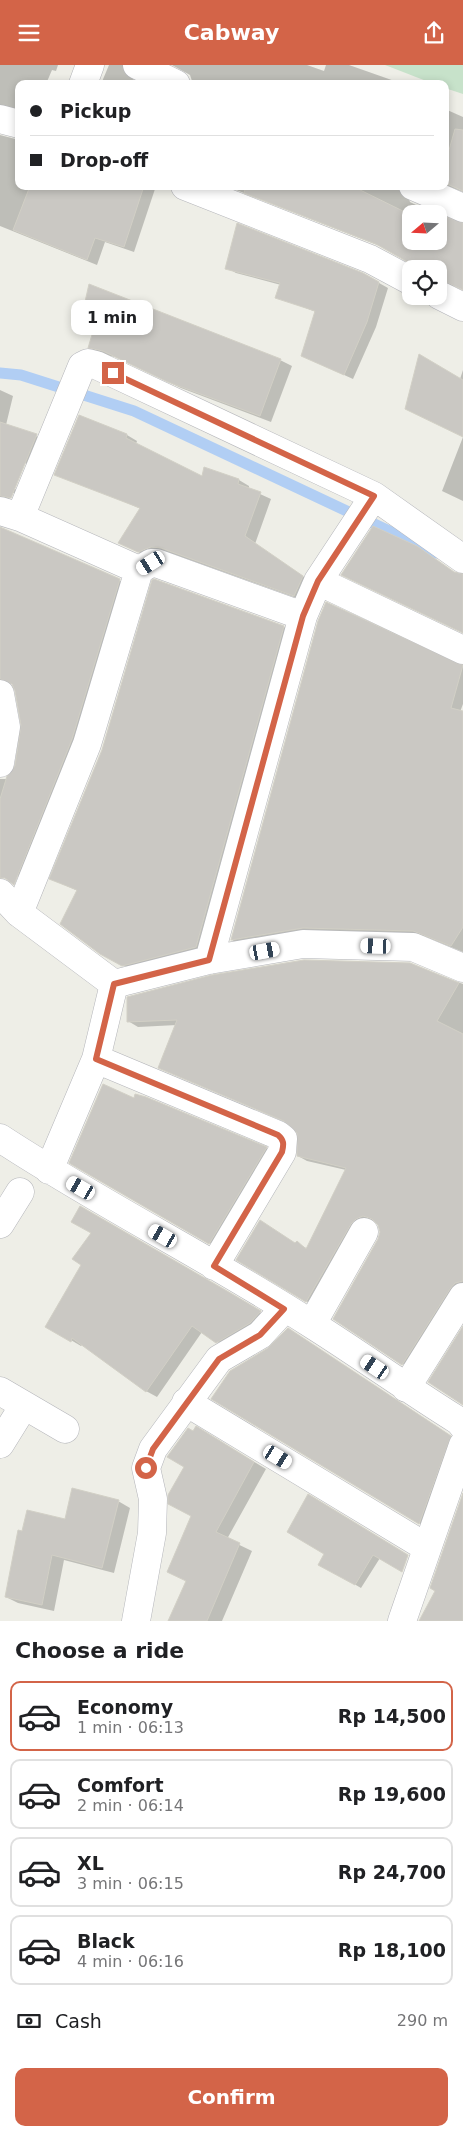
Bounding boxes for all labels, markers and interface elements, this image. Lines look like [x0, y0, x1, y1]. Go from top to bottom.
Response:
icon: menu [15, 19, 43, 47]
icon: share [420, 19, 448, 47]
text: Cabway [184, 20, 279, 45]
text: Pickup [60, 100, 131, 122]
text: Drop-off [60, 149, 148, 171]
north arrow [402, 205, 448, 250]
map controls [402, 205, 447, 305]
button: locate [402, 260, 447, 305]
callout: 1 min [72, 301, 154, 335]
text: 1 min [87, 308, 137, 327]
route end [102, 362, 124, 384]
car [134, 549, 167, 577]
car [360, 938, 391, 954]
car [248, 941, 281, 961]
car [64, 1174, 97, 1202]
car [146, 1222, 179, 1250]
car [358, 1352, 391, 1382]
car [261, 1443, 294, 1471]
route start [135, 1457, 157, 1479]
text: Choose a ride [15, 1638, 184, 1663]
icon: car [17, 1694, 62, 1739]
text: Economy [77, 1696, 173, 1718]
text: Rp 14,500 [338, 1705, 446, 1727]
text: 1 min · 06:13 [77, 1718, 184, 1737]
icon: car [17, 1772, 62, 1817]
text: Comfort [77, 1774, 164, 1796]
text: Rp 19,600 [338, 1783, 446, 1805]
text: 2 min · 06:14 [77, 1796, 184, 1815]
icon: car [17, 1850, 62, 1895]
text: XL [77, 1852, 104, 1874]
text: Rp 24,700 [338, 1861, 446, 1883]
text: 3 min · 06:15 [77, 1874, 184, 1893]
icon: car [17, 1928, 62, 1973]
text: Black [77, 1930, 135, 1952]
text: Rp 18,100 [338, 1939, 446, 1961]
text: 4 min · 06:16 [77, 1952, 184, 1971]
icon: cash [15, 2007, 43, 2035]
text: Cash [55, 2010, 102, 2032]
text: 290 m [397, 2011, 448, 2030]
button: Confirm [15, 2068, 448, 2126]

